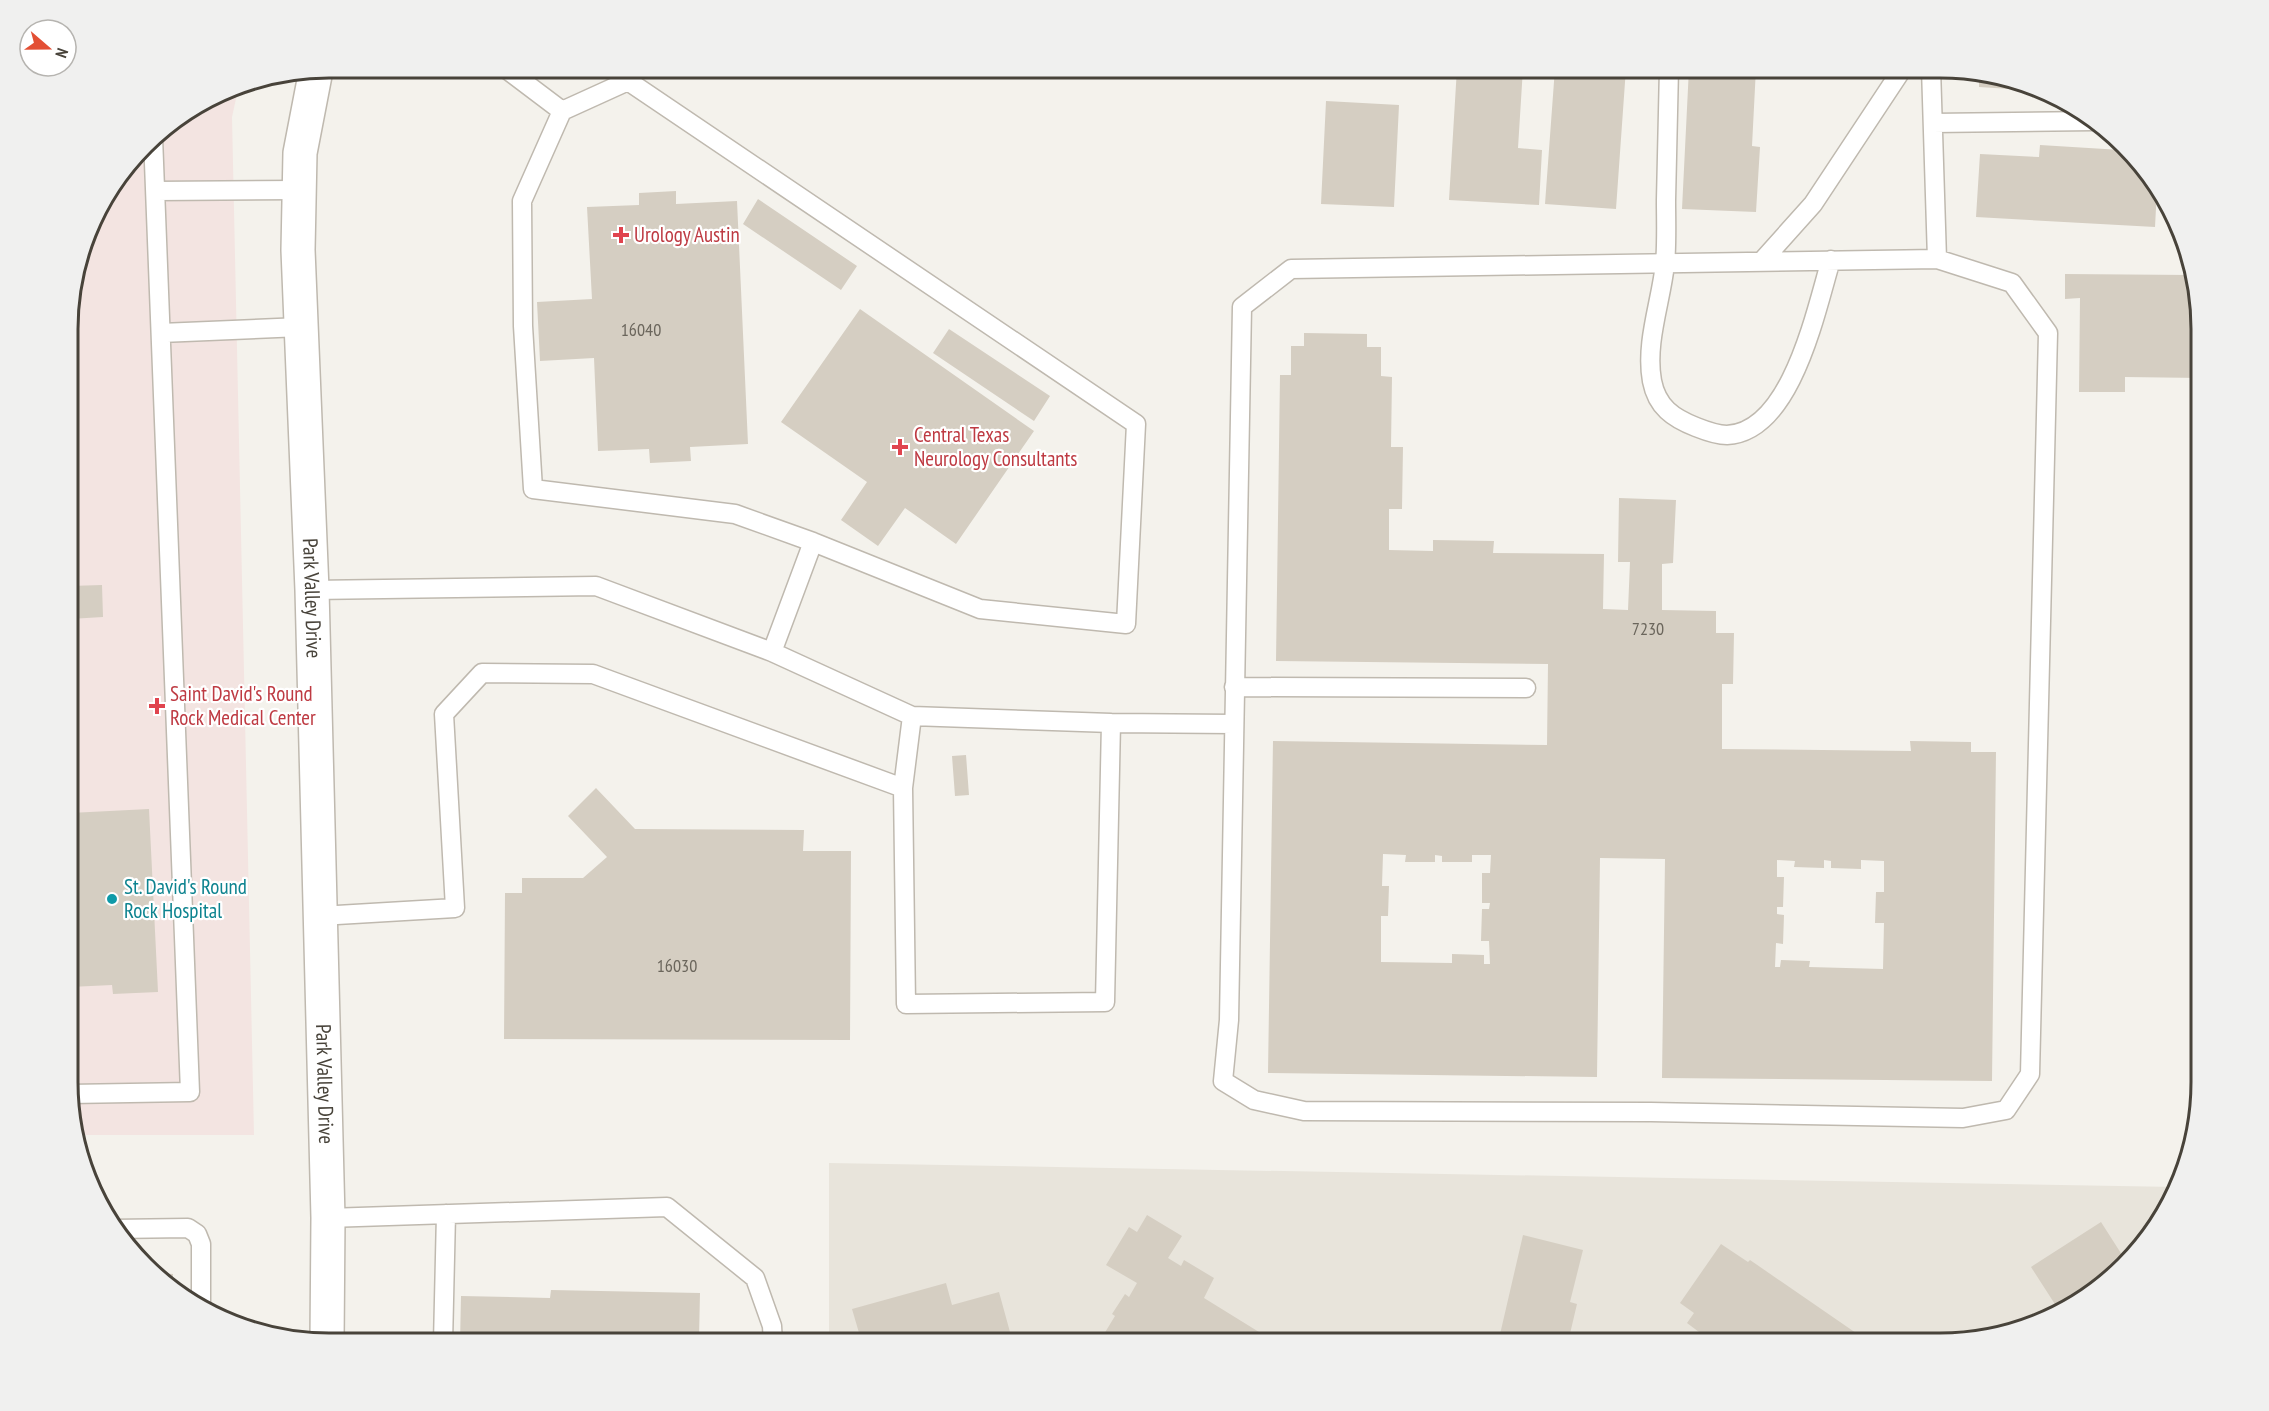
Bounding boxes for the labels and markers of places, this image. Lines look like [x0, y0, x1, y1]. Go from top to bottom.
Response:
place label: Urology Austin [634, 221, 740, 248]
marker: Urology Austin [612, 226, 630, 244]
place label: Central Texas Neurology Consultants [914, 421, 1077, 472]
marker: Central Texas Neurology Consultants [891, 438, 909, 456]
place label: Saint David's Round Rock Medical Center [170, 680, 316, 731]
marker: Saint David's Round Rock Medical Center [148, 697, 166, 715]
place label: St. David's Round Rock Hospital [124, 873, 247, 924]
marker: St. David's Round Rock Hospital [105, 892, 119, 906]

